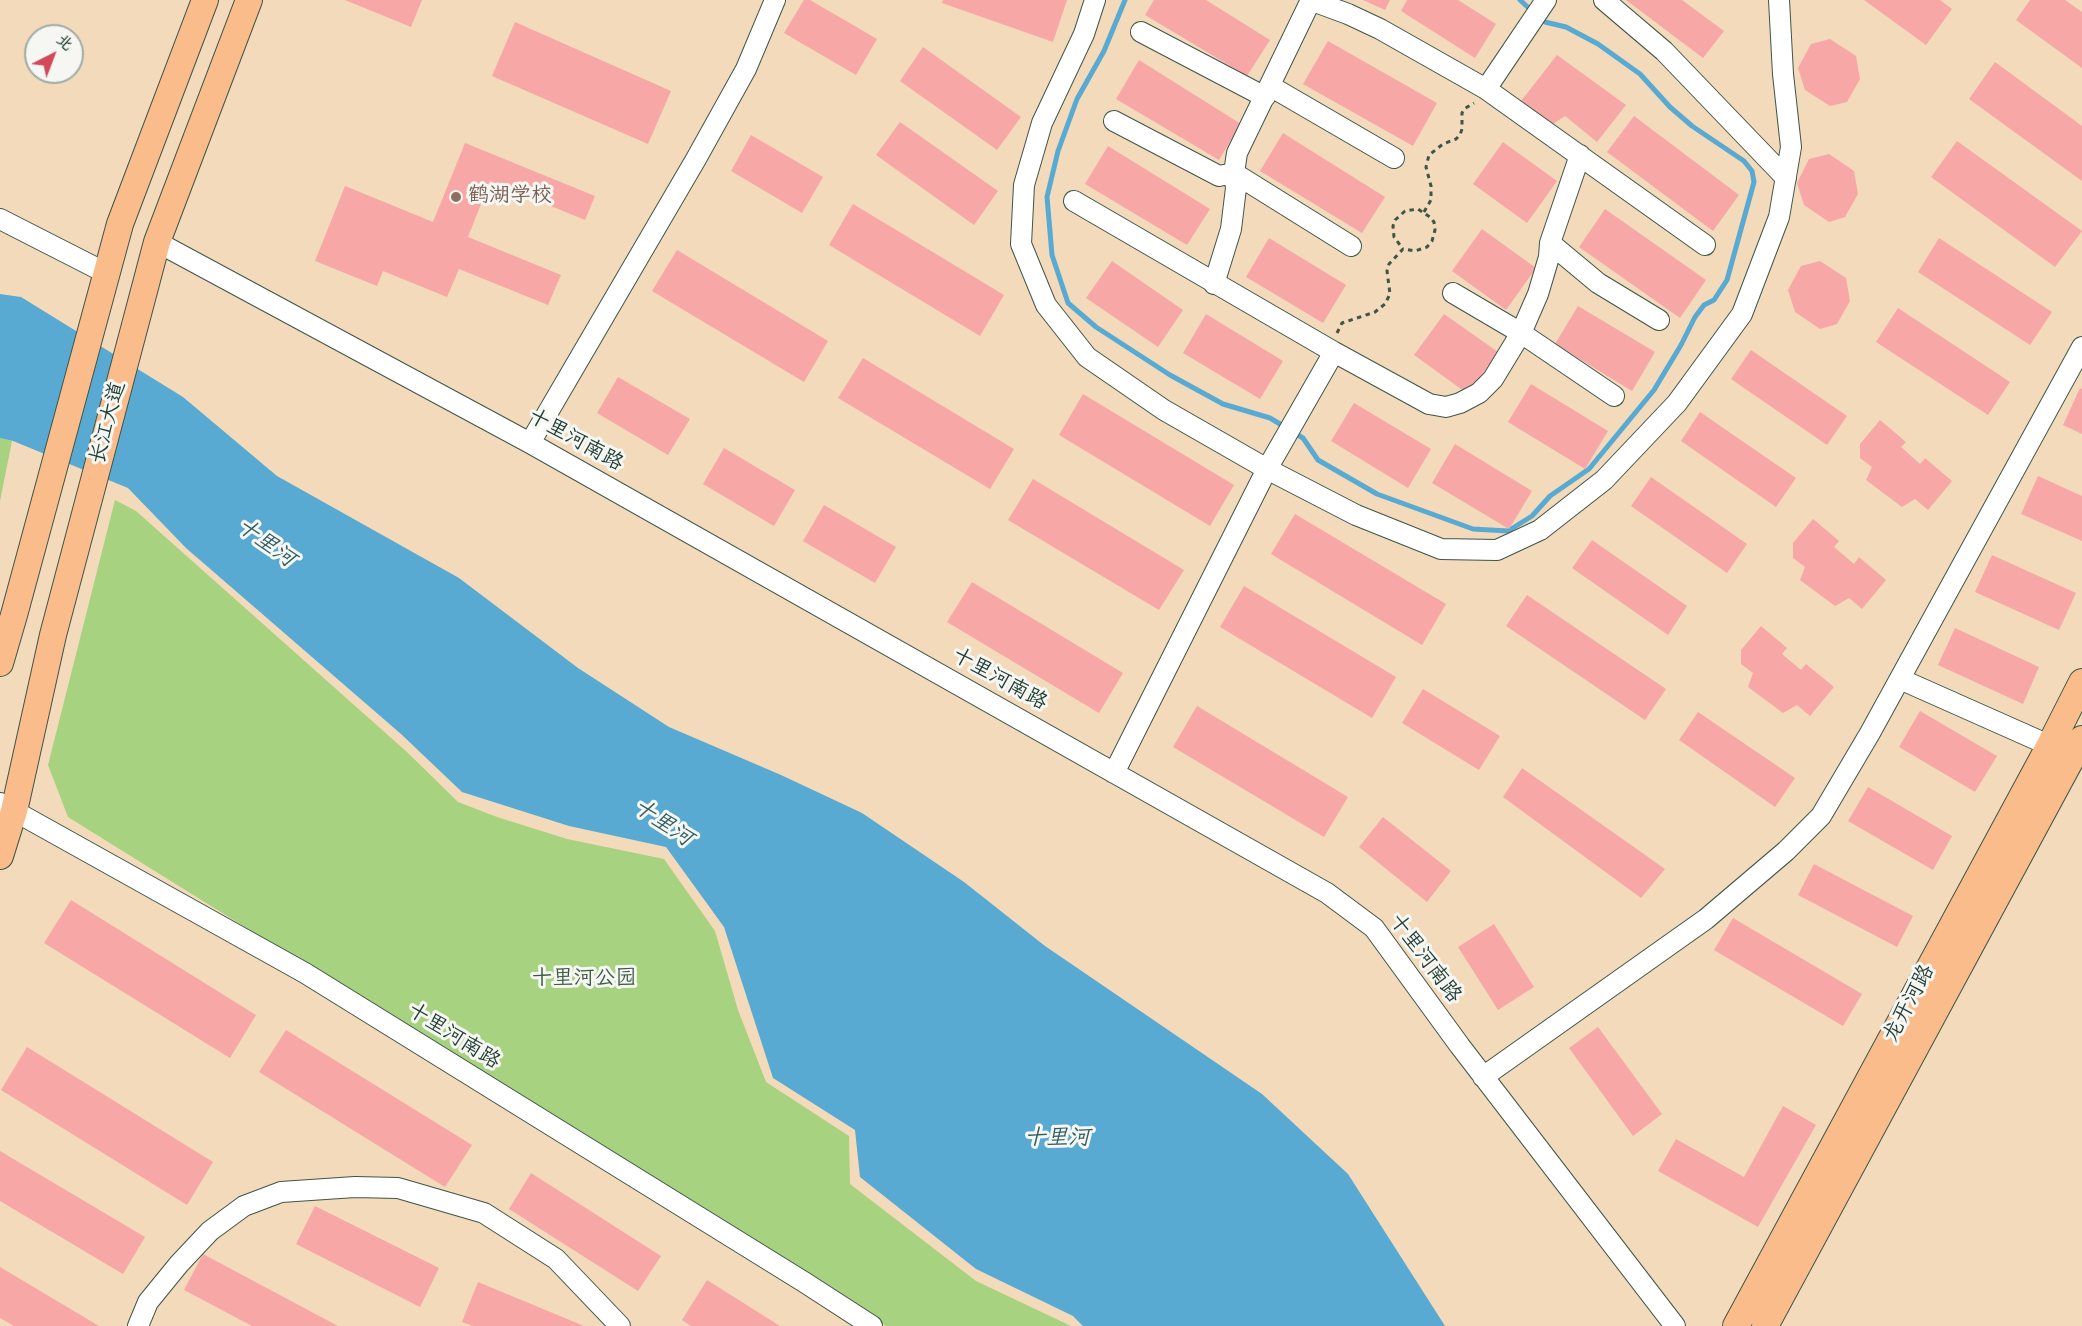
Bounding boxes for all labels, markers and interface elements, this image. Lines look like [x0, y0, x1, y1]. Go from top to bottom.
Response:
north arrow [24, 24, 84, 84]
text: 北 [51, 29, 78, 56]
place label: 鹤湖学校 [468, 184, 552, 210]
marker: 鹤湖学校 [449, 190, 463, 204]
street label: 长江大道 [86, 379, 132, 467]
street label: 十里河南路 [523, 405, 627, 477]
water label: 十里河 [231, 514, 299, 574]
street label: 十里河南路 [947, 644, 1051, 716]
water label: 十里河 [627, 795, 697, 853]
street label: 十里河南路 [1382, 909, 1466, 1009]
street label: 龙开河路 [1879, 961, 1941, 1047]
park label: 十里河公园 [532, 967, 636, 993]
street label: 十里河南路 [402, 998, 504, 1076]
water label: 十里河 [1024, 1126, 1090, 1152]

